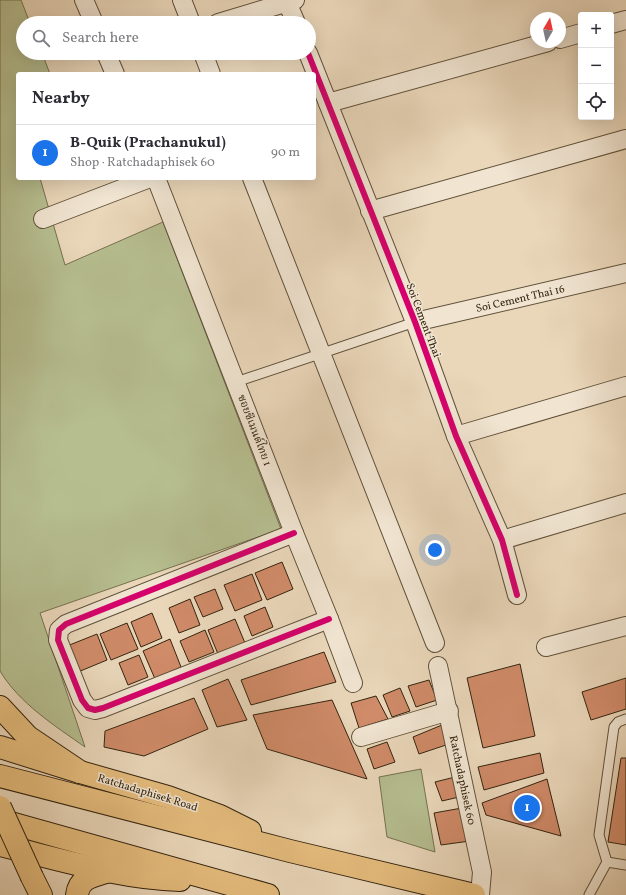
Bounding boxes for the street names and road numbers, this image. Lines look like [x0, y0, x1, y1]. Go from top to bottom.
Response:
street label: Soi Cement Thai [402, 281, 444, 360]
street label: Soi Cement Thai 16 [474, 282, 567, 317]
street label: ซอยซีเมนต์ไทย 1 [233, 392, 275, 468]
street label: Ratchadaphisek 60 [445, 734, 478, 827]
street label: Ratchadaphisek Road [96, 771, 199, 816]

